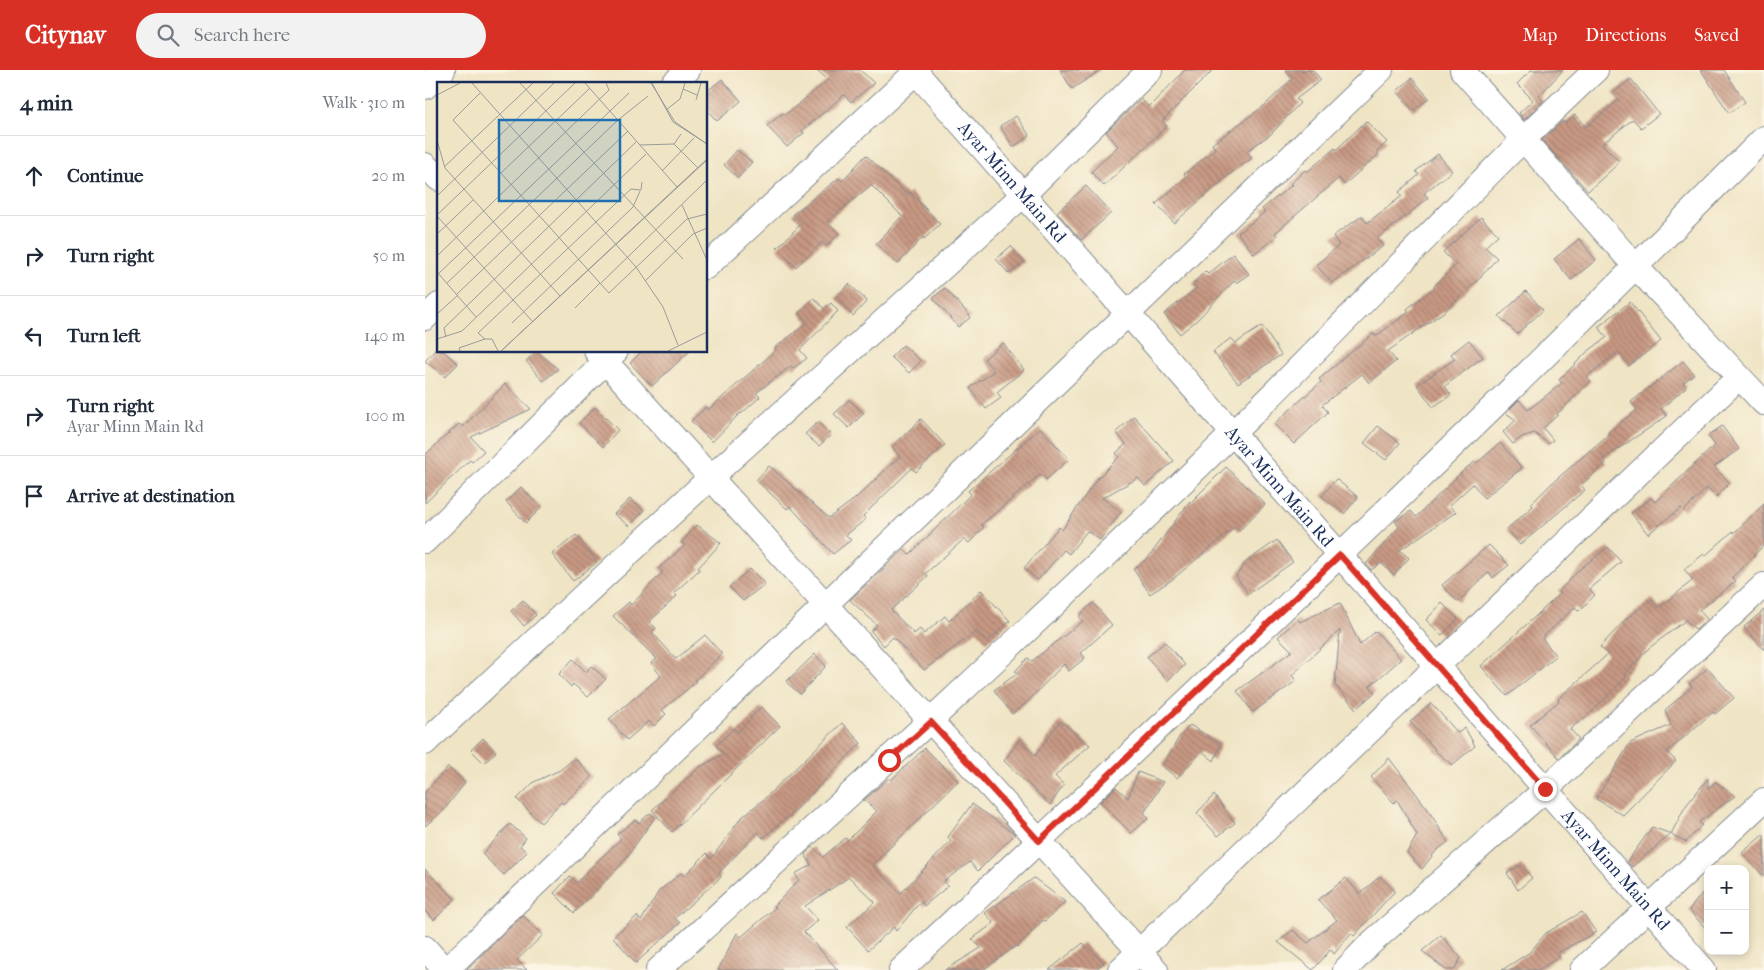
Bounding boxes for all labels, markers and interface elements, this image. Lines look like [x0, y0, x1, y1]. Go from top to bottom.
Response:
search box [136, 13, 486, 58]
text: Citynav [25, 21, 106, 49]
icon: search [154, 21, 182, 49]
text: Search here [194, 24, 290, 46]
text: Map [1523, 25, 1557, 46]
text: Directions [1585, 25, 1666, 46]
text: Saved [1694, 25, 1739, 46]
inset map [437, 82, 707, 352]
text: 4 min [20, 91, 73, 115]
text: Walk · 310 m [322, 93, 405, 112]
street label: Ayar Minn Main Rd [953, 117, 1071, 247]
icon: ahead [20, 162, 48, 190]
text: Continue [67, 165, 143, 187]
text: 20 m [371, 166, 405, 185]
icon: right [20, 242, 48, 270]
text: Turn right [67, 245, 154, 267]
text: 50 m [373, 246, 405, 265]
icon: left [20, 322, 48, 350]
text: Turn left [67, 325, 141, 347]
text: 140 m [364, 326, 405, 345]
text: Turn right [67, 395, 154, 417]
icon: right [20, 402, 48, 430]
text: 100 m [365, 406, 405, 425]
text: Ayar Minn Main Rd [67, 417, 204, 436]
street label: Ayar Minn Main Rd [1220, 421, 1338, 552]
icon: arrive [20, 482, 48, 510]
text: Arrive at destination [67, 485, 235, 507]
route start [878, 749, 901, 772]
route end [1534, 778, 1557, 801]
street label: Ayar Minn Main Rd [1556, 804, 1674, 935]
map controls [1704, 865, 1749, 955]
button: + [1704, 865, 1749, 910]
button: − [1704, 910, 1749, 955]

